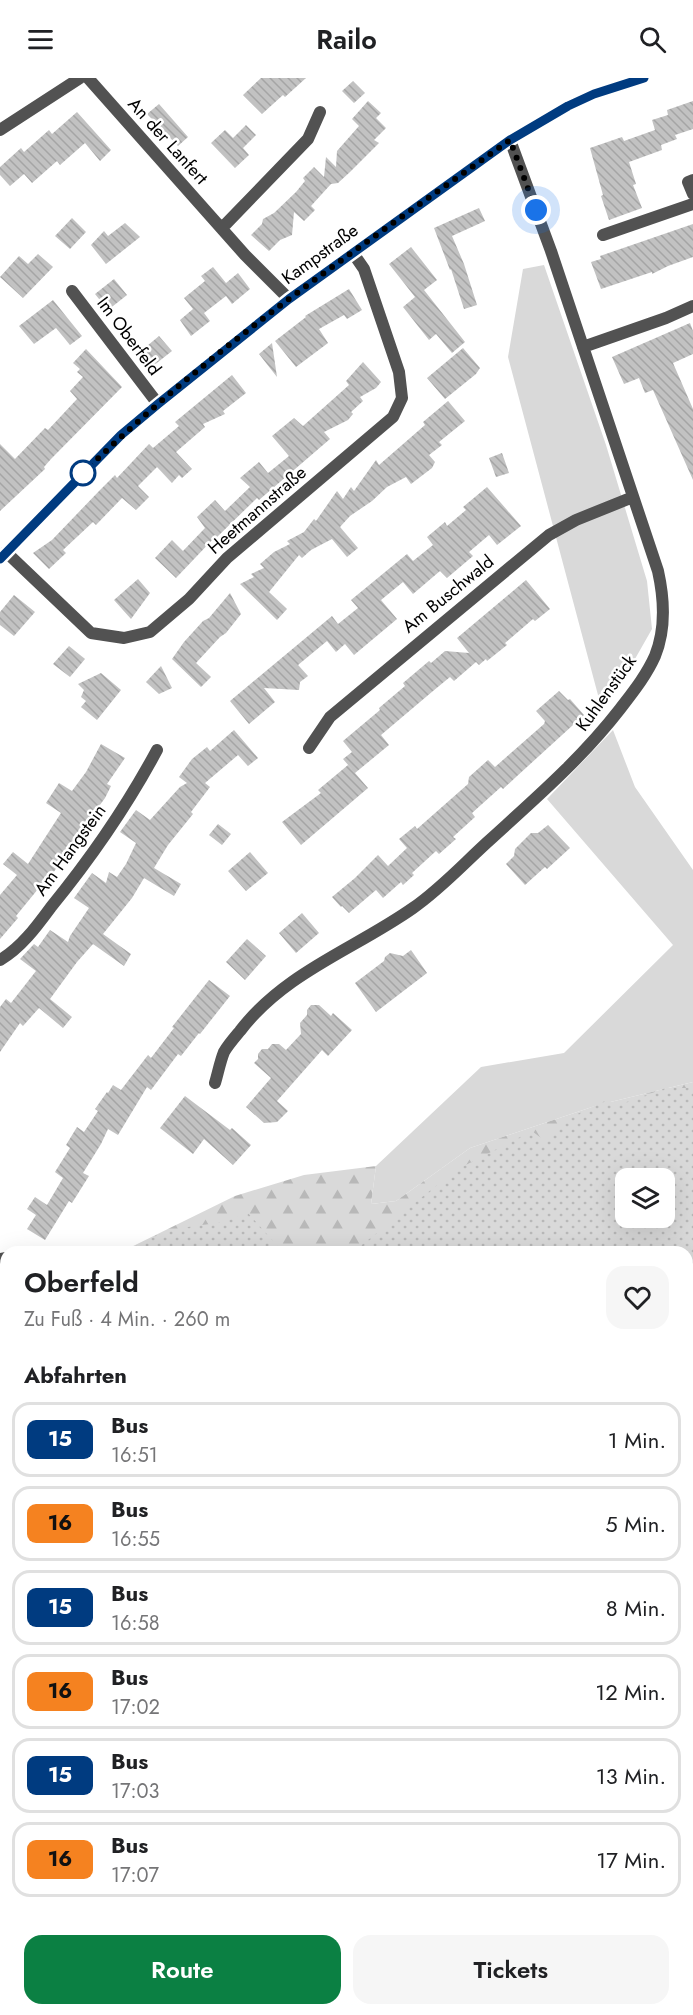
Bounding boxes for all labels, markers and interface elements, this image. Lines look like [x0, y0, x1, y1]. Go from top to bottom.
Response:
text: Railo [316, 20, 377, 59]
icon: menu [24, 23, 57, 56]
icon: search [636, 23, 669, 56]
street label: An der Lanfert [122, 92, 215, 191]
your location [521, 195, 551, 225]
street label: Kampstraße [276, 217, 364, 291]
street label: Im Oberfeld [91, 291, 167, 381]
unlabelled marker [70, 460, 96, 486]
street label: Heetmannstraße [202, 460, 312, 560]
street label: Am Buschwald [397, 549, 499, 639]
street label: Kuhlenstück [569, 649, 643, 737]
street label: Am Hangstein [28, 799, 112, 901]
map controls [615, 1168, 675, 1228]
button: layers [615, 1168, 675, 1228]
text: Oberfeld [24, 1262, 139, 1303]
button: heart [606, 1266, 669, 1329]
text: Zu Fuß · 4 Min. · 260 m [24, 1305, 230, 1334]
text: Abfahrten [24, 1359, 127, 1391]
text: Bus [111, 1409, 148, 1441]
text: 15 [48, 1424, 72, 1454]
text: 1 Min. [608, 1424, 666, 1456]
text: 16:51 [111, 1441, 158, 1470]
text: Bus [111, 1493, 148, 1525]
text: 16 [48, 1508, 72, 1538]
text: 5 Min. [605, 1508, 666, 1540]
text: 16:55 [111, 1525, 160, 1554]
text: Bus [111, 1577, 148, 1609]
text: 15 [48, 1592, 72, 1622]
text: 8 Min. [606, 1592, 666, 1624]
text: 16:58 [111, 1609, 160, 1638]
text: Bus [111, 1661, 148, 1693]
text: 16 [48, 1676, 72, 1706]
text: 12 Min. [595, 1676, 666, 1708]
text: 17:02 [111, 1693, 160, 1722]
text: Bus [111, 1745, 148, 1777]
text: 15 [48, 1760, 72, 1790]
text: 13 Min. [596, 1760, 666, 1792]
text: 17:03 [111, 1777, 159, 1806]
text: Bus [111, 1829, 148, 1861]
text: 16 [48, 1844, 72, 1874]
text: 17 Min. [596, 1844, 666, 1876]
text: 17:07 [111, 1861, 159, 1890]
button: Route [24, 1935, 341, 2004]
button: Tickets [353, 1935, 669, 2004]

